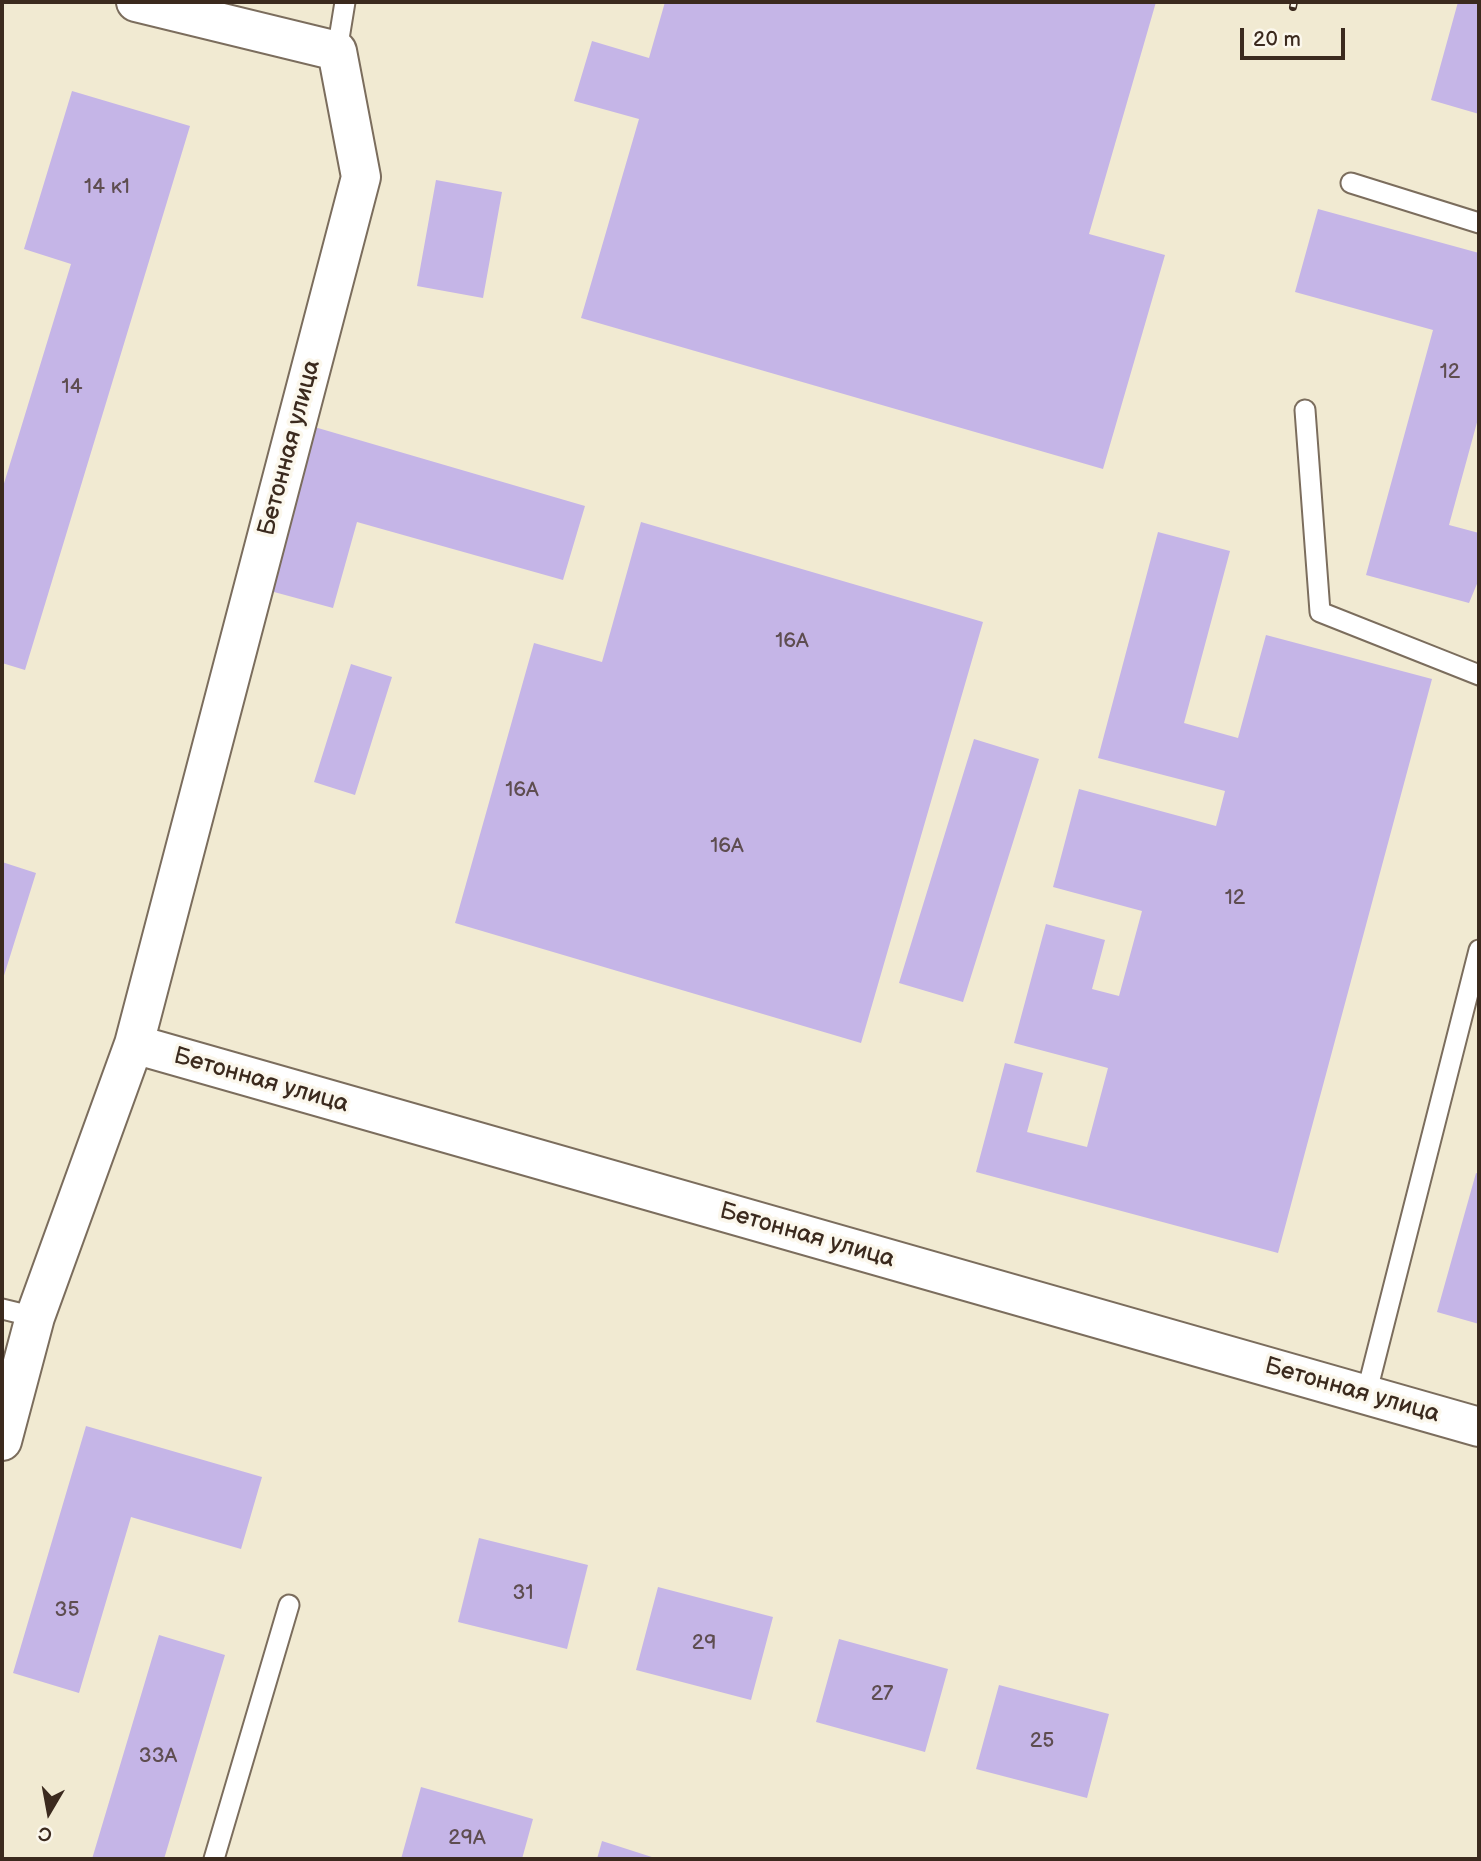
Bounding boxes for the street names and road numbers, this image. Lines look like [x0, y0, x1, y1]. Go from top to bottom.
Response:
street label: Бетонная улица [253, 357, 327, 539]
street label: Бетонная улица [170, 1042, 352, 1120]
street label: Бетонная улица [716, 1197, 898, 1275]
street label: Бетонная улица [1261, 1352, 1443, 1430]

